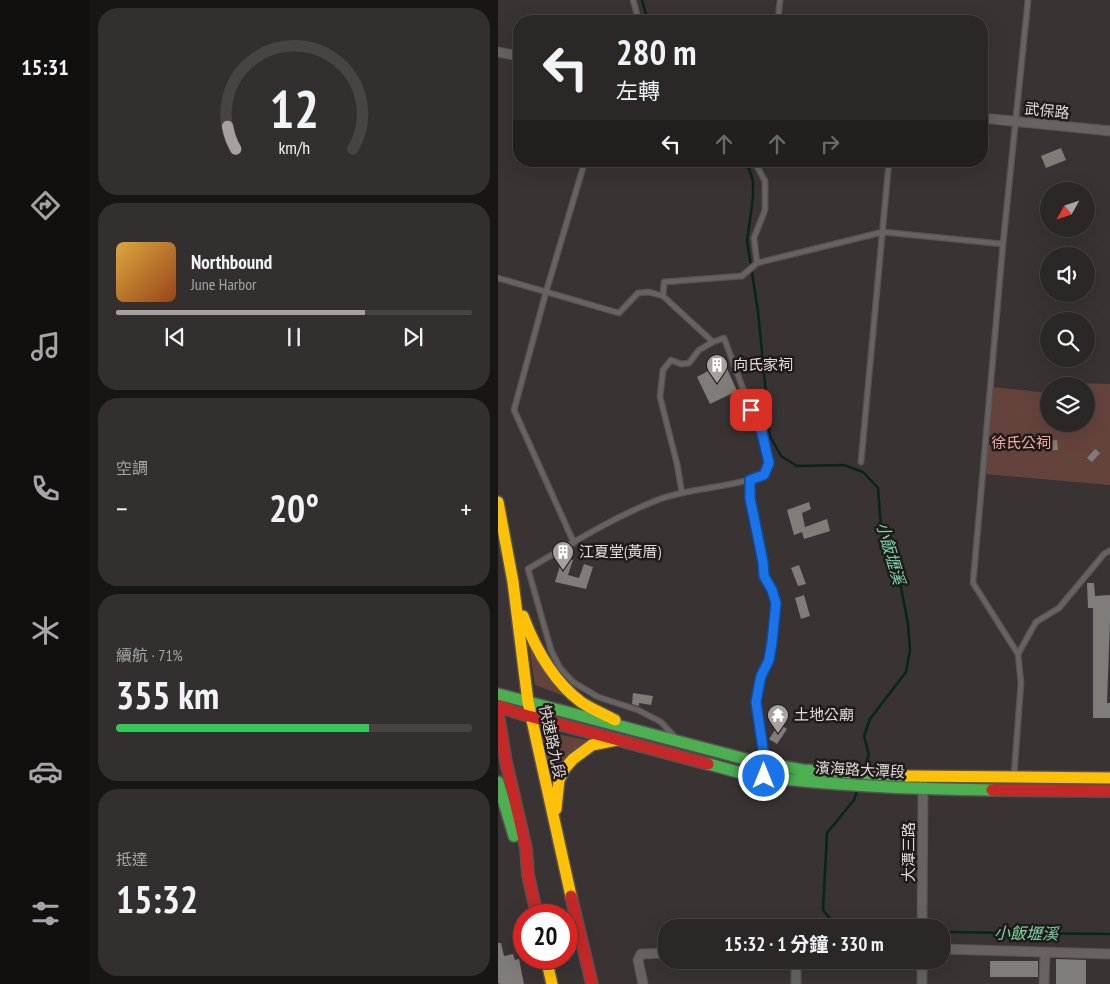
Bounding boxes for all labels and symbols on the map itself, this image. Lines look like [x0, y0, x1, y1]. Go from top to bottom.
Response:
street label: 武保路 [1024, 99, 1070, 122]
north arrow [1040, 182, 1096, 238]
building icon: 向氏家祠 [705, 353, 729, 384]
place label: 向氏家祠 [733, 355, 793, 374]
pin [730, 389, 772, 431]
park label: 徐氏公祠 [991, 433, 1051, 452]
water label: 小飯壢溪 [873, 519, 910, 588]
building icon: 江夏堂(黃厝) [551, 540, 575, 571]
place label: 江夏堂(黃厝) [579, 542, 661, 561]
street label: 快速路九段 [535, 703, 570, 781]
temple icon: 土地公廟 [766, 703, 790, 734]
place label: 土地公廟 [794, 705, 854, 724]
position arrow [737, 749, 789, 801]
street label: 濱海路大潭段 [815, 758, 905, 781]
street label: 大潭三路 [899, 822, 918, 882]
speed limit sign: 20 [513, 904, 578, 969]
water label: 小飯壢溪 [994, 922, 1060, 944]

